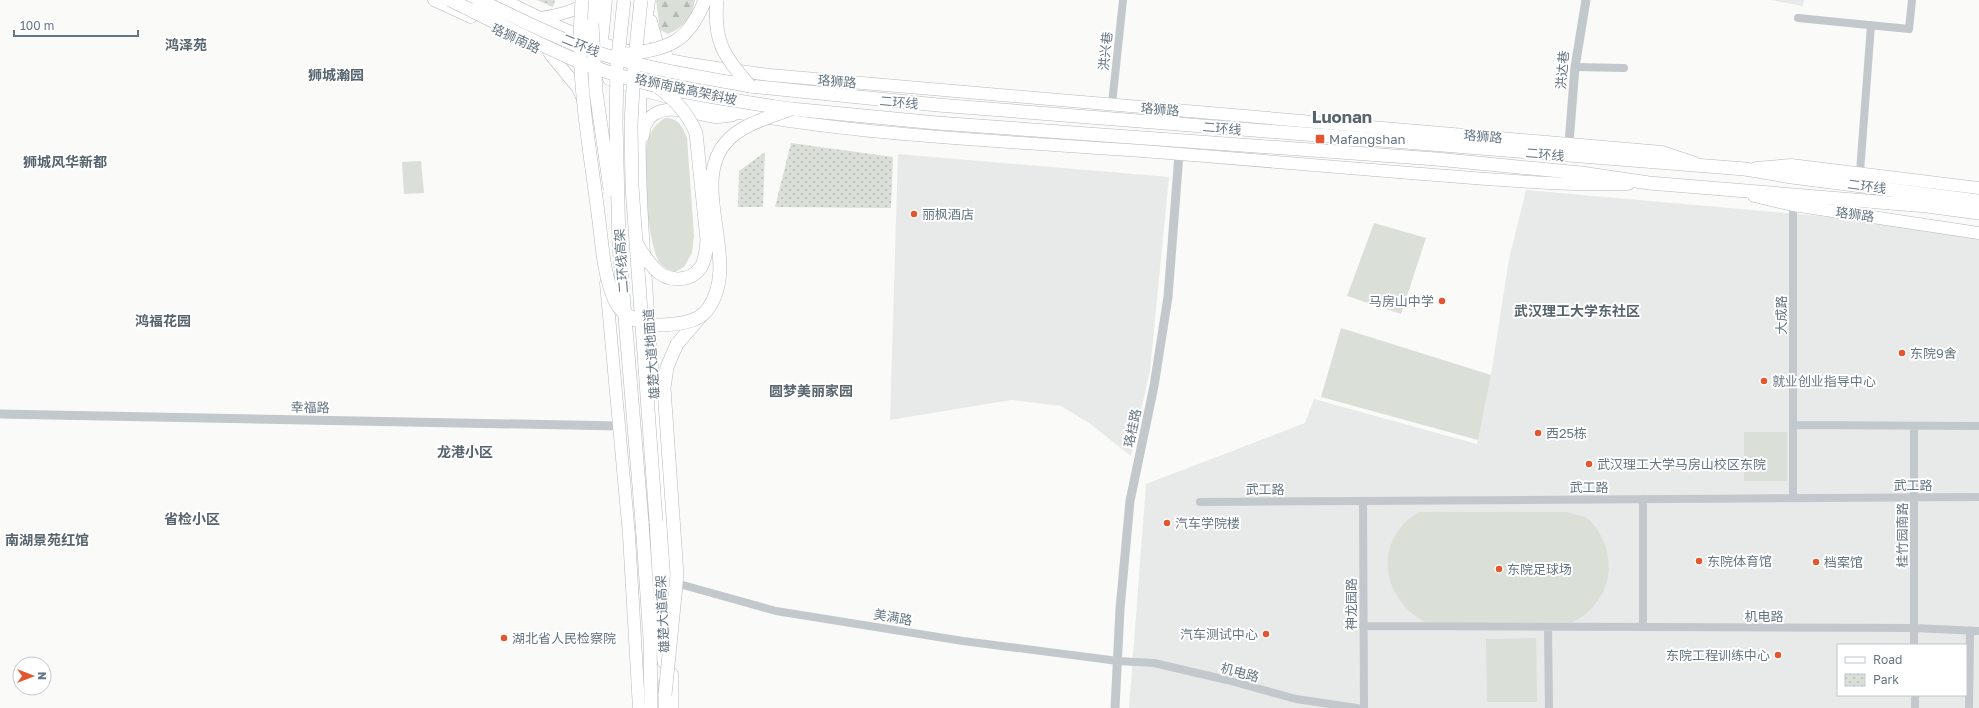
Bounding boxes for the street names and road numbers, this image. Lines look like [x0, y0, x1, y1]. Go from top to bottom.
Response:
street label: 珞狮南路 [489, 20, 543, 56]
street label: 二环线 [560, 30, 602, 60]
street label: 洪兴巷 [1095, 31, 1115, 71]
street label: 洪达巷 [1552, 50, 1572, 90]
street label: 珞狮南路高架斜坡 [633, 70, 739, 108]
street label: 珞狮路 [817, 71, 857, 91]
street label: 二环线 [879, 92, 919, 112]
street label: 珞狮路 [1140, 99, 1180, 119]
street label: 二环线 [1202, 118, 1242, 138]
street label: 珞狮路 [1463, 126, 1503, 146]
street label: 二环线 [1525, 144, 1565, 164]
street label: 二环线 [1847, 176, 1887, 196]
street label: 珞狮路 [1835, 203, 1875, 225]
street label: 二环线高架 [611, 228, 631, 294]
street label: 大成路 [1773, 295, 1789, 335]
street label: 雄楚大道地面道 [640, 308, 662, 400]
street label: 幸福路 [290, 399, 330, 415]
street label: 珞桂路 [1120, 407, 1144, 449]
street label: 武工路 [1893, 477, 1933, 493]
street label: 武工路 [1569, 479, 1609, 495]
street label: 武工路 [1245, 481, 1285, 497]
street label: 桂竹园南路 [1894, 502, 1910, 568]
street label: 雄楚大道高架 [652, 575, 672, 653]
street label: 神龙园路 [1343, 578, 1359, 630]
street label: 美满路 [872, 606, 914, 628]
street label: 机电路 [1744, 608, 1784, 624]
street label: 机电路 [1219, 659, 1261, 685]

